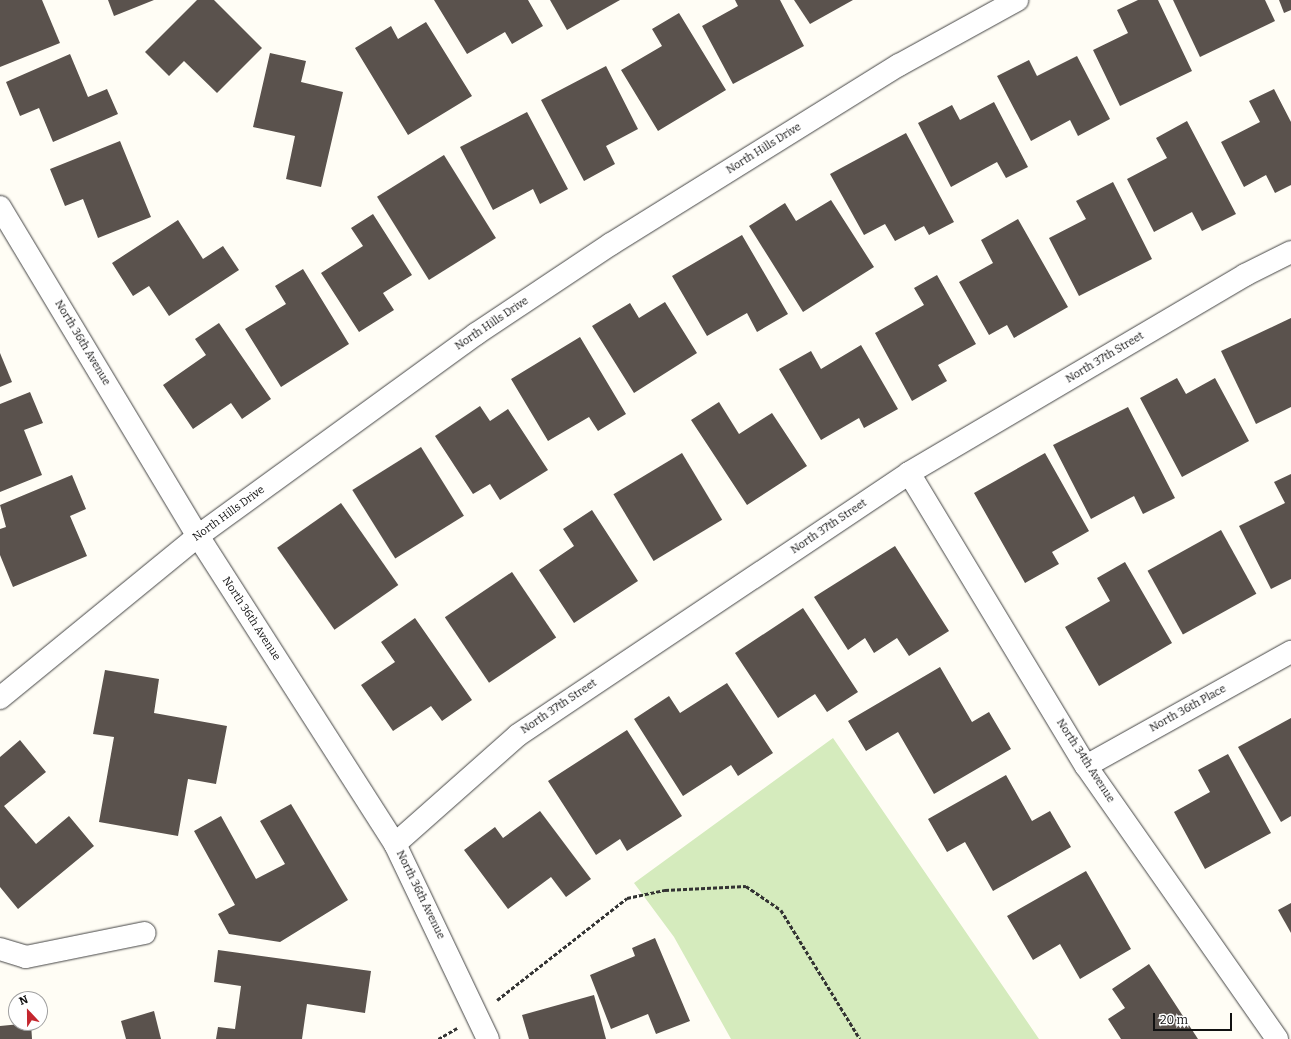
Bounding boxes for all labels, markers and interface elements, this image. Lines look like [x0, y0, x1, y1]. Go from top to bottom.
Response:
street label: North Hills Drive [724, 121, 804, 177]
street label: North Hills Drive [453, 295, 531, 353]
street label: North 36th Avenue [51, 298, 113, 388]
street label: North 37th Street [1064, 330, 1146, 386]
street label: North Hills Drive [191, 484, 267, 544]
street label: North 37th Street [789, 497, 869, 557]
street label: North 36th Avenue [219, 575, 283, 663]
street label: North 37th Street [519, 677, 599, 737]
street label: North 36th Place [1148, 683, 1228, 735]
street label: North 34th Avenue [1053, 717, 1117, 805]
street label: North 36th Avenue [393, 849, 447, 941]
north arrow [8, 991, 48, 1031]
text: N [17, 993, 30, 1008]
scale bar [1155, 1005, 1234, 1031]
text: 20 m [1160, 1013, 1188, 1027]

